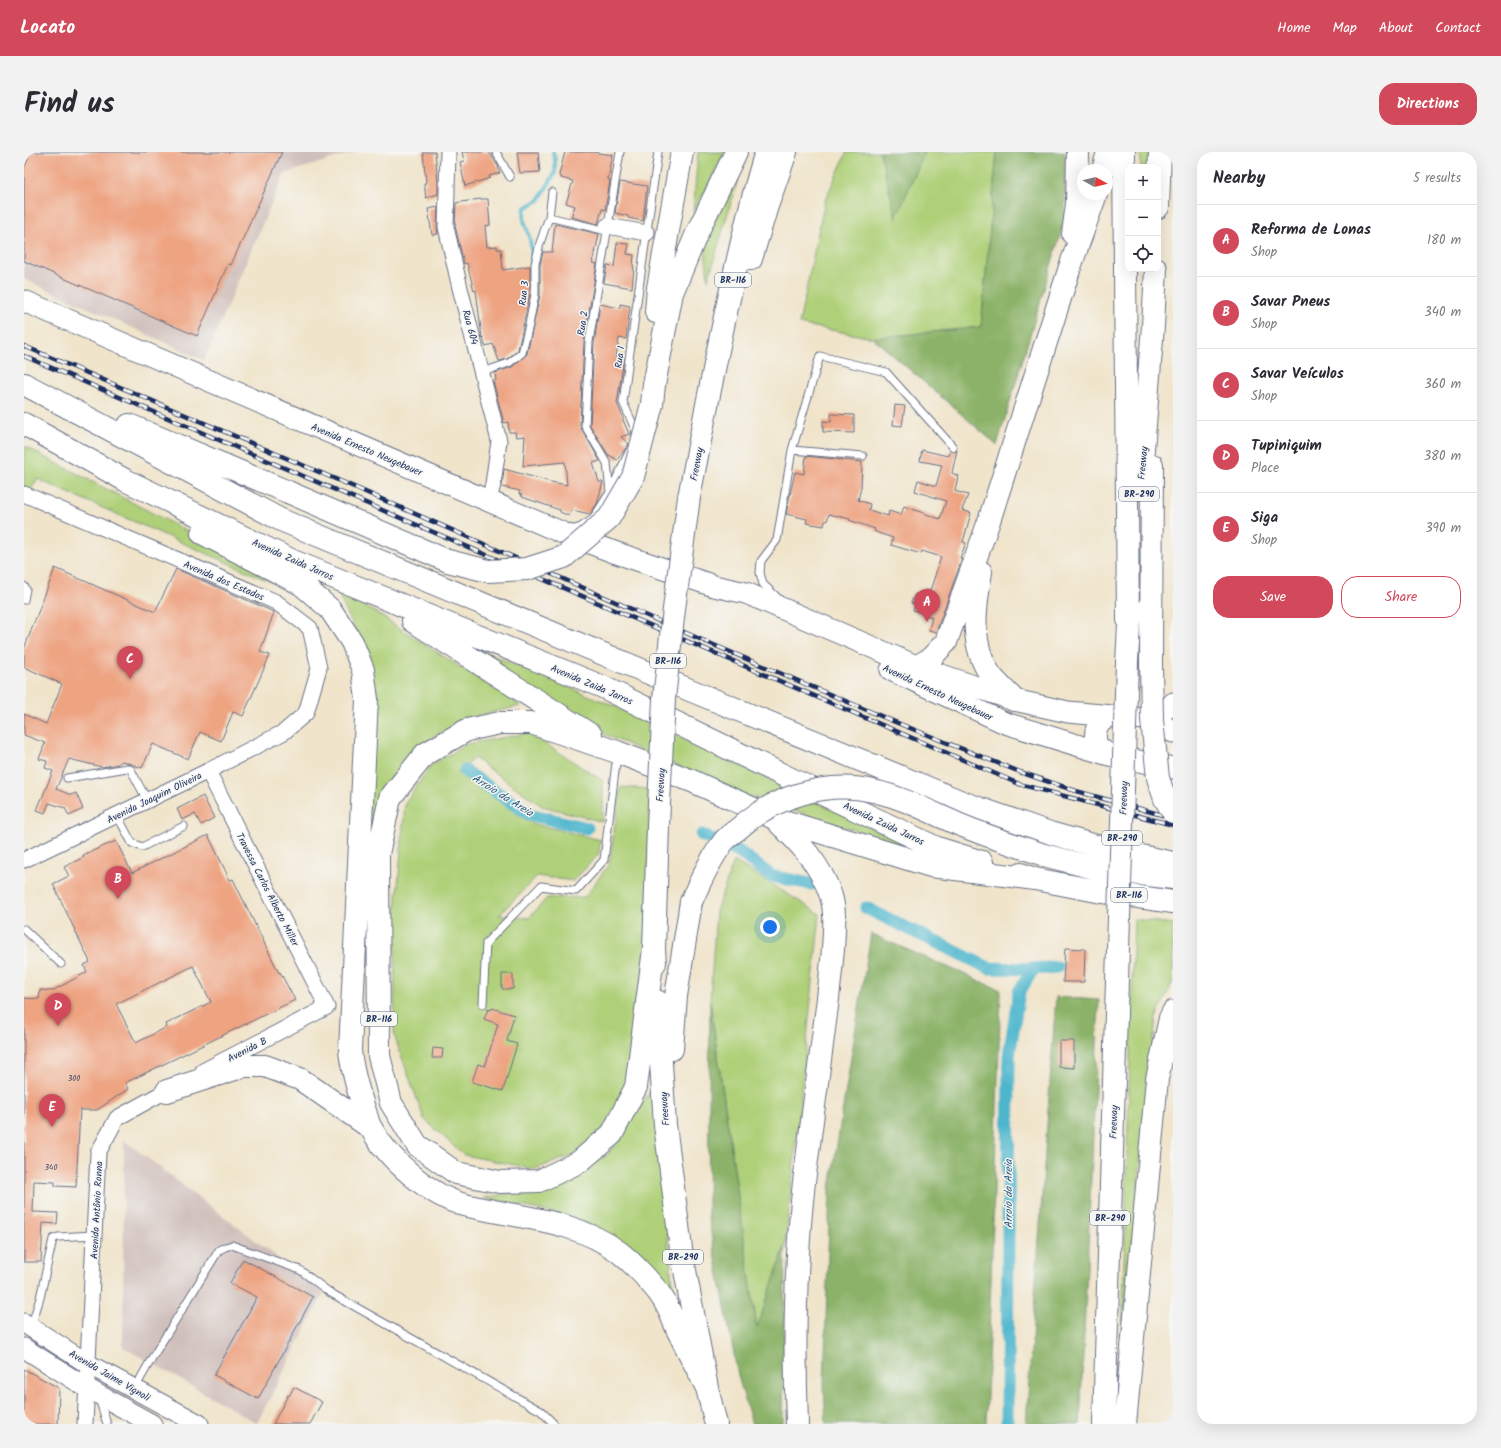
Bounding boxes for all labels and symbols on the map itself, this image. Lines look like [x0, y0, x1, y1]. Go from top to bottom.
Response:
north arrow [1077, 164, 1113, 200]
road number: BR-116 [715, 273, 751, 287]
street label: Rua 3 [515, 280, 533, 306]
street label: Rua 604 [458, 308, 482, 347]
street label: Rua 2 [573, 309, 593, 337]
street label: Rua 1 [611, 345, 629, 369]
street label: Avenida Ernesto Neugebauer [308, 419, 425, 481]
street label: Freeway [1134, 445, 1152, 481]
street label: Freeway [686, 446, 708, 482]
road number: BR-290 [1119, 487, 1159, 501]
street label: Avenida Zaida Jarros [249, 535, 337, 585]
street label: Avenida dos Estados [181, 557, 267, 605]
pin: A [914, 589, 940, 622]
pin: C [117, 646, 143, 679]
road number: BR-116 [650, 654, 686, 668]
street label: Avenida Zaida Jarros [548, 660, 636, 710]
street label: Avenida Ernesto Neugebauer [880, 660, 996, 726]
street label: Avenida Joaquim Oliveira [104, 768, 205, 828]
street label: Freeway [652, 768, 670, 802]
water label: Arroio da Areia [468, 770, 537, 822]
street label: Freeway [1115, 781, 1133, 815]
street label: Avenida Zaida Jarros [840, 798, 927, 850]
street label: Travessa Carlos Alberto Miller [231, 830, 303, 950]
road number: BR-290 [1102, 831, 1142, 845]
pin: B [105, 866, 131, 899]
road number: BR-116 [1111, 888, 1147, 902]
your location [760, 917, 780, 937]
pin: D [45, 993, 71, 1026]
road number: BR-116 [361, 1012, 397, 1026]
street label: Avenida B [225, 1033, 270, 1067]
house number: 300 [68, 1072, 80, 1085]
street label: Freeway [656, 1091, 674, 1126]
pin: E [39, 1094, 65, 1127]
street label: Freeway [1105, 1105, 1123, 1139]
water label: Arroio da Areia [1000, 1159, 1018, 1229]
street label: Avenida Antônio Ronna [86, 1160, 108, 1259]
house number: 340 [45, 1161, 57, 1174]
road number: BR-290 [1090, 1211, 1130, 1225]
road number: BR-290 [663, 1250, 703, 1264]
street label: Avenida Jaime Vignoli [66, 1346, 154, 1406]

